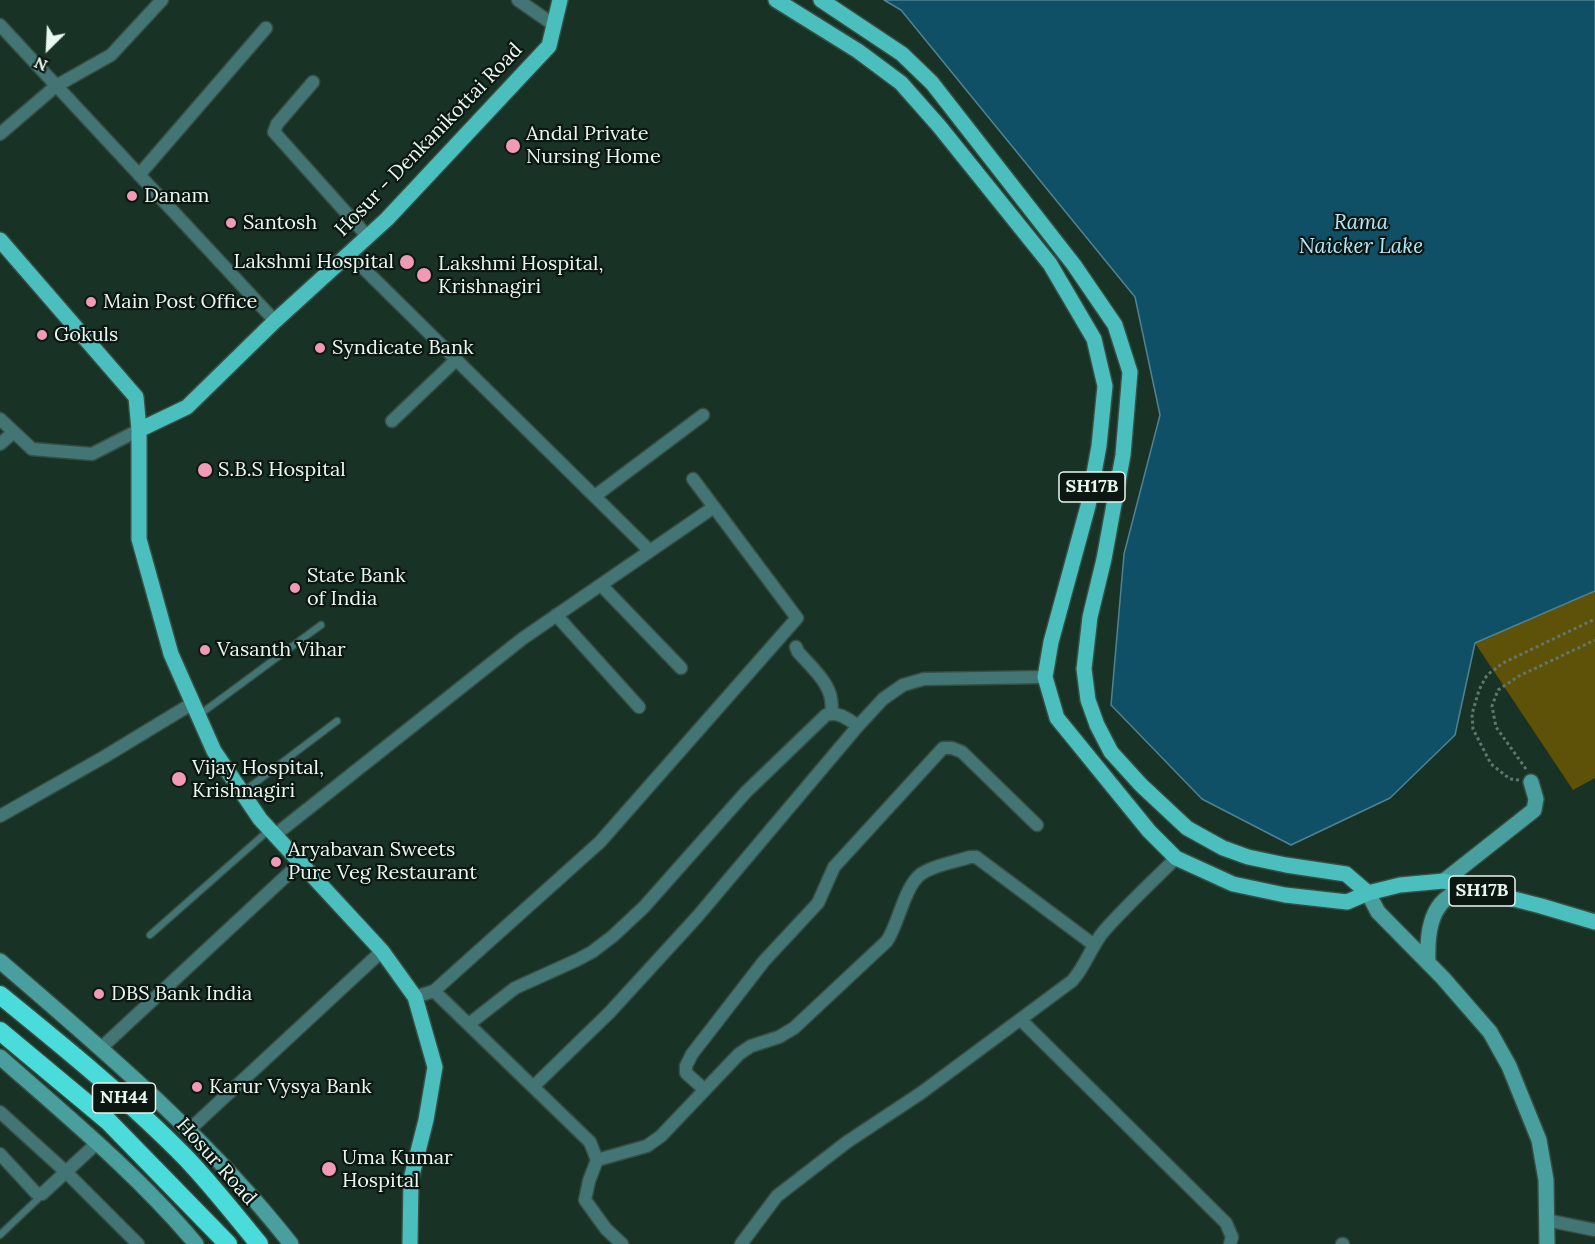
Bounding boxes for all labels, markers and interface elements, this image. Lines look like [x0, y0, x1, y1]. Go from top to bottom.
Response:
north arrow [18, 18, 78, 78]
street label: Hosur - Denkanikottai Road [330, 38, 528, 242]
text: N [31, 53, 50, 76]
place label: Andal Private Nursing Home [526, 122, 661, 169]
marker: Andal Private Nursing Home [504, 137, 522, 155]
place label: Danam [144, 184, 209, 208]
marker: Danam [125, 189, 139, 203]
water label: Rama Naicker Lake [1299, 210, 1423, 260]
place label: Santosh [243, 211, 317, 235]
marker: Santosh [224, 216, 238, 230]
place label: Lakshmi Hospital [233, 250, 394, 274]
place label: Lakshmi Hospital, Krishnagiri [438, 252, 604, 299]
marker: Lakshmi Hospital [398, 253, 416, 271]
marker: Lakshmi Hospital, Krishnagiri [415, 266, 433, 284]
place label: Main Post Office [103, 290, 257, 314]
marker: Main Post Office [84, 295, 98, 309]
place label: Gokuls [54, 323, 118, 347]
marker: Gokuls [35, 328, 49, 342]
place label: Syndicate Bank [332, 336, 474, 360]
marker: Syndicate Bank [313, 341, 327, 355]
place label: S.B.S Hospital [218, 458, 346, 482]
marker: S.B.S Hospital [196, 461, 214, 479]
road number: SH17B [1059, 472, 1125, 502]
place label: State Bank of India [307, 564, 406, 611]
marker: State Bank of India [288, 581, 302, 595]
place label: Vasanth Vihar [217, 638, 346, 662]
marker: Vasanth Vihar [198, 643, 212, 657]
place label: Vijay Hospital, Krishnagiri [192, 756, 324, 803]
marker: Vijay Hospital, Krishnagiri [170, 770, 188, 788]
place label: Aryabavan Sweets Pure Veg Restaurant [288, 838, 477, 885]
marker: Aryabavan Sweets Pure Veg Restaurant [269, 855, 283, 869]
road number: SH17B [1449, 876, 1515, 906]
place label: DBS Bank India [111, 982, 252, 1006]
marker: DBS Bank India [92, 987, 106, 1001]
place label: Karur Vysya Bank [209, 1075, 372, 1099]
marker: Karur Vysya Bank [190, 1080, 204, 1094]
road number: NH44 [92, 1083, 156, 1113]
street label: Hosur Road [171, 1114, 261, 1210]
place label: Uma Kumar Hospital [342, 1146, 453, 1193]
marker: Uma Kumar Hospital [320, 1160, 338, 1178]

